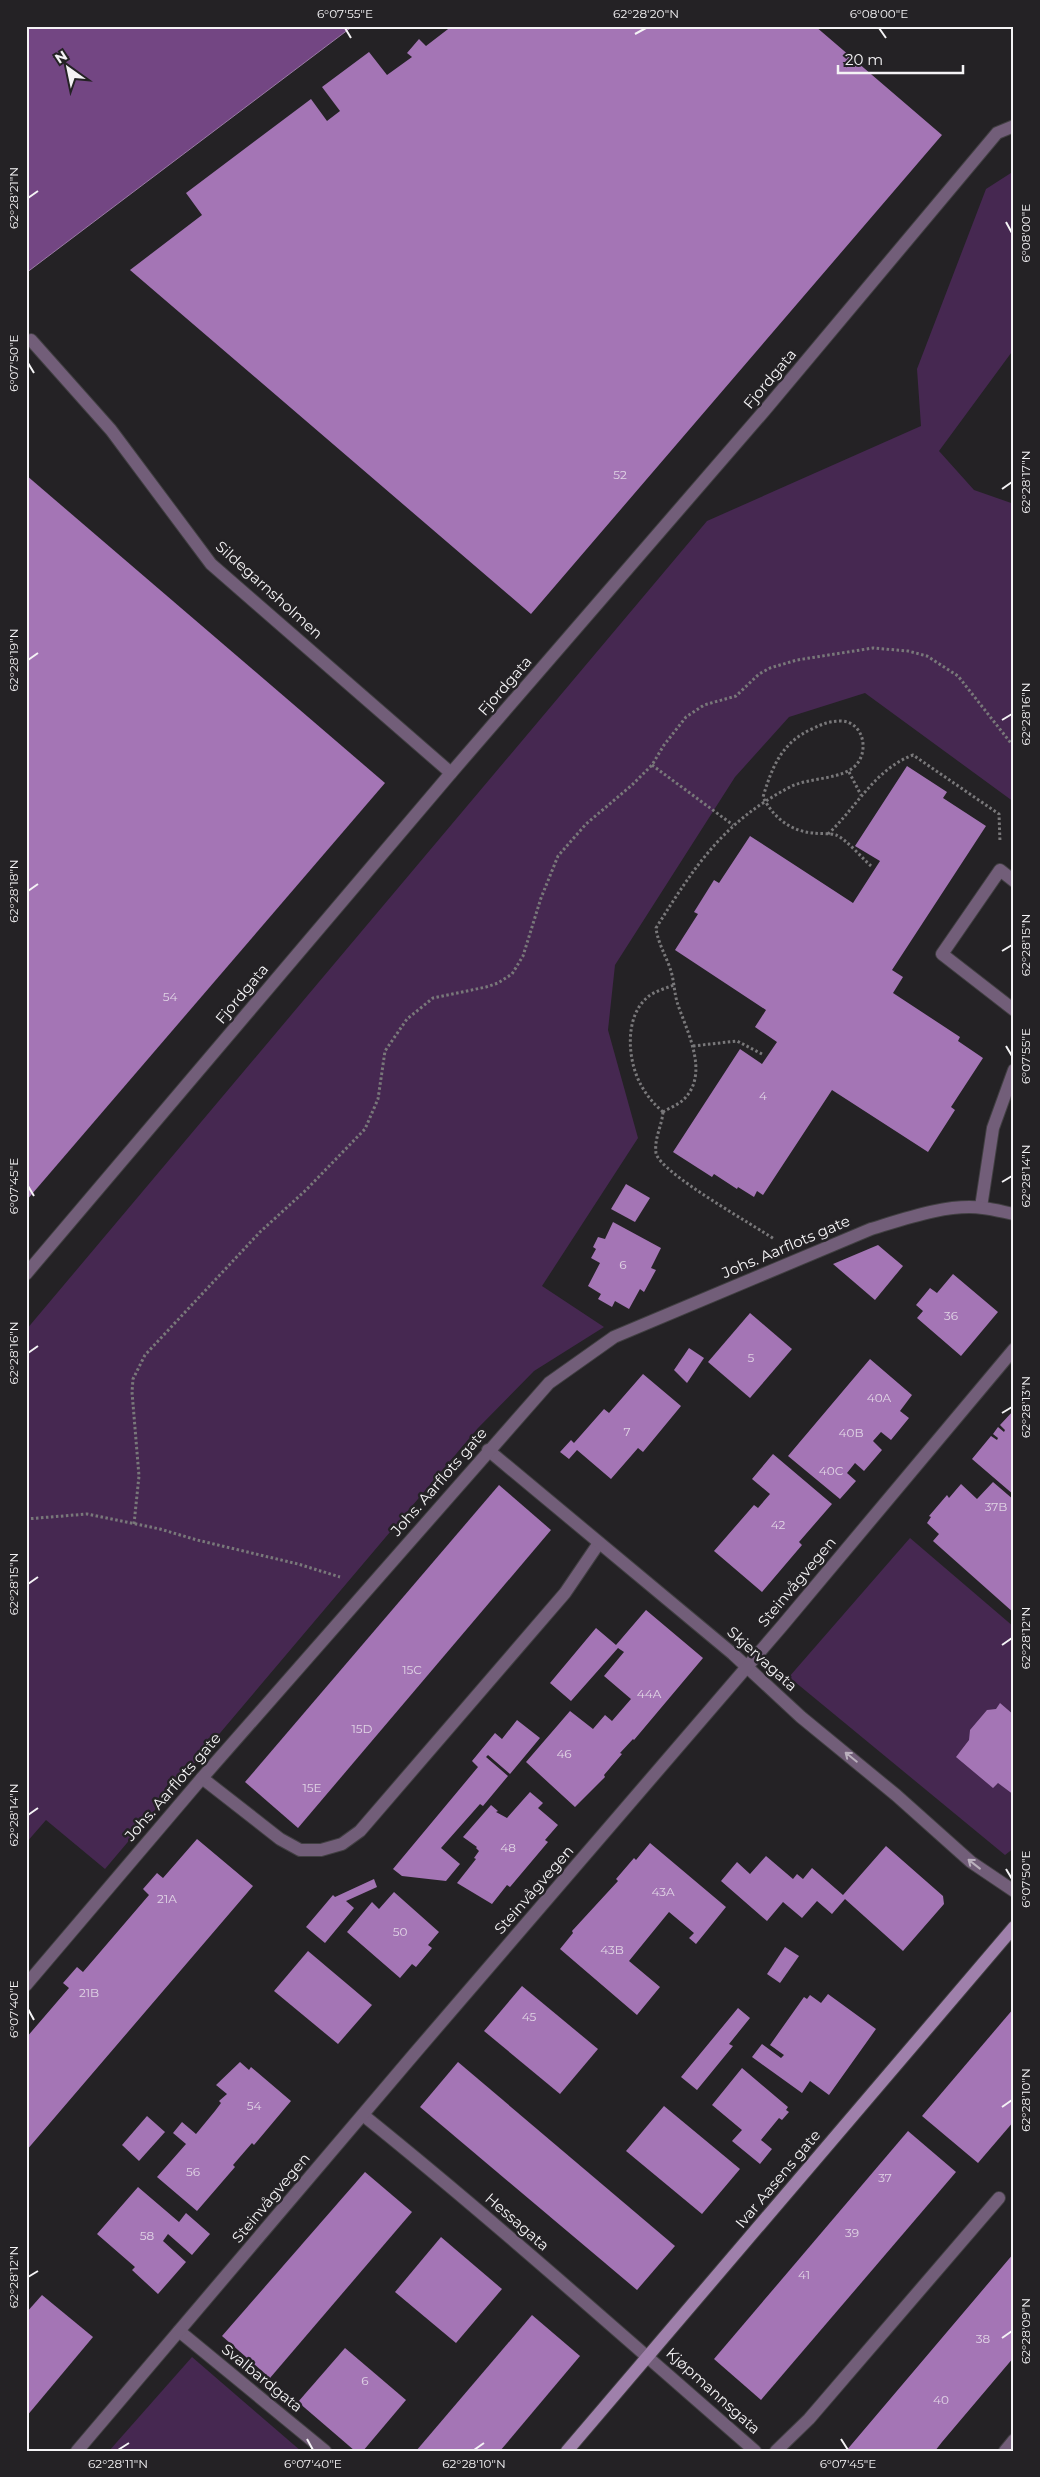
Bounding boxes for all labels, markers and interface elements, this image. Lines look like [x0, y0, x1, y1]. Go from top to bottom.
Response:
text: 6°07'55"E [317, 6, 373, 21]
text: 62°28'20"N [613, 6, 679, 21]
text: 6°08'00"E [850, 6, 908, 21]
north arrow [42, 42, 92, 92]
scale bar [838, 42, 962, 74]
text: N [51, 46, 71, 68]
text: 20 m [845, 50, 883, 69]
text: 62°28'21"N [6, 167, 21, 229]
text: 6°08'00"E [1018, 204, 1033, 262]
text: 6°07'50"E [6, 334, 21, 392]
street label: Fjordgata [739, 345, 800, 413]
text: 62°28'17"N [1018, 451, 1033, 514]
house number: 52 [613, 467, 627, 482]
street label: Sildegarnsholmen [212, 536, 327, 643]
text: 62°28'19"N [6, 629, 21, 691]
street label: Fjordgata [474, 652, 536, 719]
text: 62°28'16"N [1018, 683, 1033, 745]
text: 62°28'18"N [6, 859, 21, 923]
text: 62°28'15"N [1018, 914, 1033, 976]
street label: Fjordgata [211, 960, 272, 1028]
house number: 54 [163, 989, 177, 1004]
text: 6°07'55"E [1018, 1028, 1033, 1084]
house number: 4 [759, 1088, 767, 1103]
text: 62°28'14"N [1018, 1144, 1033, 1208]
text: 6°07'45"E [6, 1158, 21, 1214]
street label: Johs. Aarflots gate [718, 1211, 853, 1282]
house number: 6 [619, 1257, 627, 1272]
house number: 36 [944, 1308, 958, 1323]
text: 62°28'16"N [6, 1322, 21, 1384]
house number: 5 [748, 1350, 755, 1365]
text: 62°28'13"N [1018, 1376, 1033, 1438]
house number: 40A [867, 1390, 892, 1405]
street label: Johs. Aarflots gate [386, 1424, 491, 1540]
house number: 7 [623, 1424, 631, 1439]
house number: 40B [839, 1425, 863, 1440]
house number: 40C [819, 1463, 844, 1478]
house number: 37B [985, 1499, 1007, 1514]
house number: 42 [771, 1517, 786, 1532]
street label: Steinvågvegen [753, 1533, 840, 1631]
text: 62°28'15"N [6, 1553, 21, 1615]
text: 62°28'12"N [1018, 1607, 1033, 1669]
street label: Skjervagata [723, 1622, 801, 1695]
house number: 15C [402, 1662, 422, 1677]
house number: 44A [637, 1686, 662, 1701]
house number: 15D [351, 1721, 373, 1736]
street label: Johs. Aarflots gate [120, 1729, 225, 1845]
house number: 46 [556, 1746, 572, 1761]
one-way arrow [844, 1752, 857, 1763]
house number: 15E [302, 1780, 322, 1795]
text: 62°28'14"N [6, 1783, 21, 1847]
house number: 48 [500, 1840, 516, 1855]
street label: Steinvågvegen [490, 1841, 577, 1938]
text: 6°07'50"E [1018, 1850, 1033, 1908]
one-way arrow [967, 1858, 980, 1869]
house number: 43A [651, 1884, 675, 1899]
house number: 21A [157, 1891, 177, 1906]
house number: 50 [393, 1924, 407, 1939]
house number: 43B [600, 1942, 624, 1957]
text: 6°07'40"E [6, 1980, 21, 2038]
house number: 21B [79, 1985, 99, 2000]
house number: 45 [522, 2009, 537, 2024]
text: 62°28'10"N [1018, 2068, 1033, 2132]
house number: 54 [247, 2098, 261, 2113]
street label: Ivar Aasens gate [731, 2126, 824, 2232]
street label: Steinvågvegen [227, 2149, 314, 2247]
house number: 56 [186, 2164, 200, 2179]
house number: 37 [878, 2170, 892, 2185]
street label: Hessagata [481, 2189, 553, 2255]
house number: 39 [845, 2225, 859, 2240]
house number: 58 [140, 2228, 155, 2243]
text: 62°28'12"N [6, 2246, 21, 2308]
house number: 41 [798, 2267, 810, 2282]
text: 62°28'09"N [1018, 2298, 1033, 2364]
house number: 38 [976, 2331, 991, 2346]
street label: Svalbardgata [218, 2339, 307, 2416]
street label: Kjøpmannsgata [662, 2343, 764, 2438]
house number: 6 [361, 2373, 369, 2388]
house number: 40 [933, 2392, 949, 2407]
text: 62°28'11"N [88, 2456, 148, 2471]
text: 6°07'40"E [284, 2456, 342, 2471]
text: 62°28'10"N [442, 2456, 506, 2471]
text: 6°07'45"E [820, 2456, 876, 2471]

